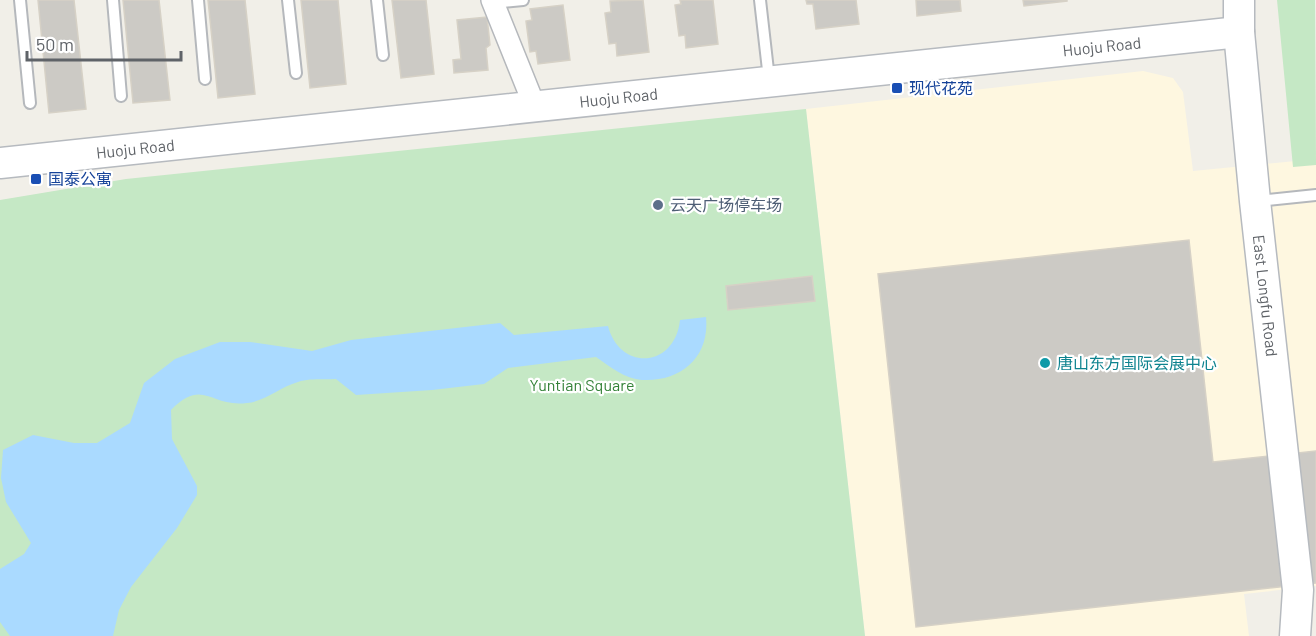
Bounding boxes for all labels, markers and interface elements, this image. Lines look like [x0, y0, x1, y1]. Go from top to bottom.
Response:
scale bar [27, 24, 182, 62]
street label: Huoju Road [1062, 32, 1142, 60]
text: 50 m [36, 33, 74, 55]
place label: 现代花苑 [909, 78, 973, 97]
marker: 现代花苑 [890, 81, 904, 95]
street label: Huoju Road [578, 84, 659, 111]
street label: Huoju Road [95, 135, 175, 162]
place label: 国泰公寓 [48, 169, 112, 188]
marker: 国泰公寓 [29, 172, 43, 186]
place label: 云天广场停车场 [670, 195, 782, 214]
marker: 云天广场停车场 [651, 198, 665, 212]
street label: East Longfu Road [1250, 234, 1282, 358]
place label: 唐山东方国际会展中心 [1057, 353, 1217, 372]
marker: 唐山东方国际会展中心 [1038, 356, 1052, 370]
park label: Yuntian Square [530, 375, 634, 394]

